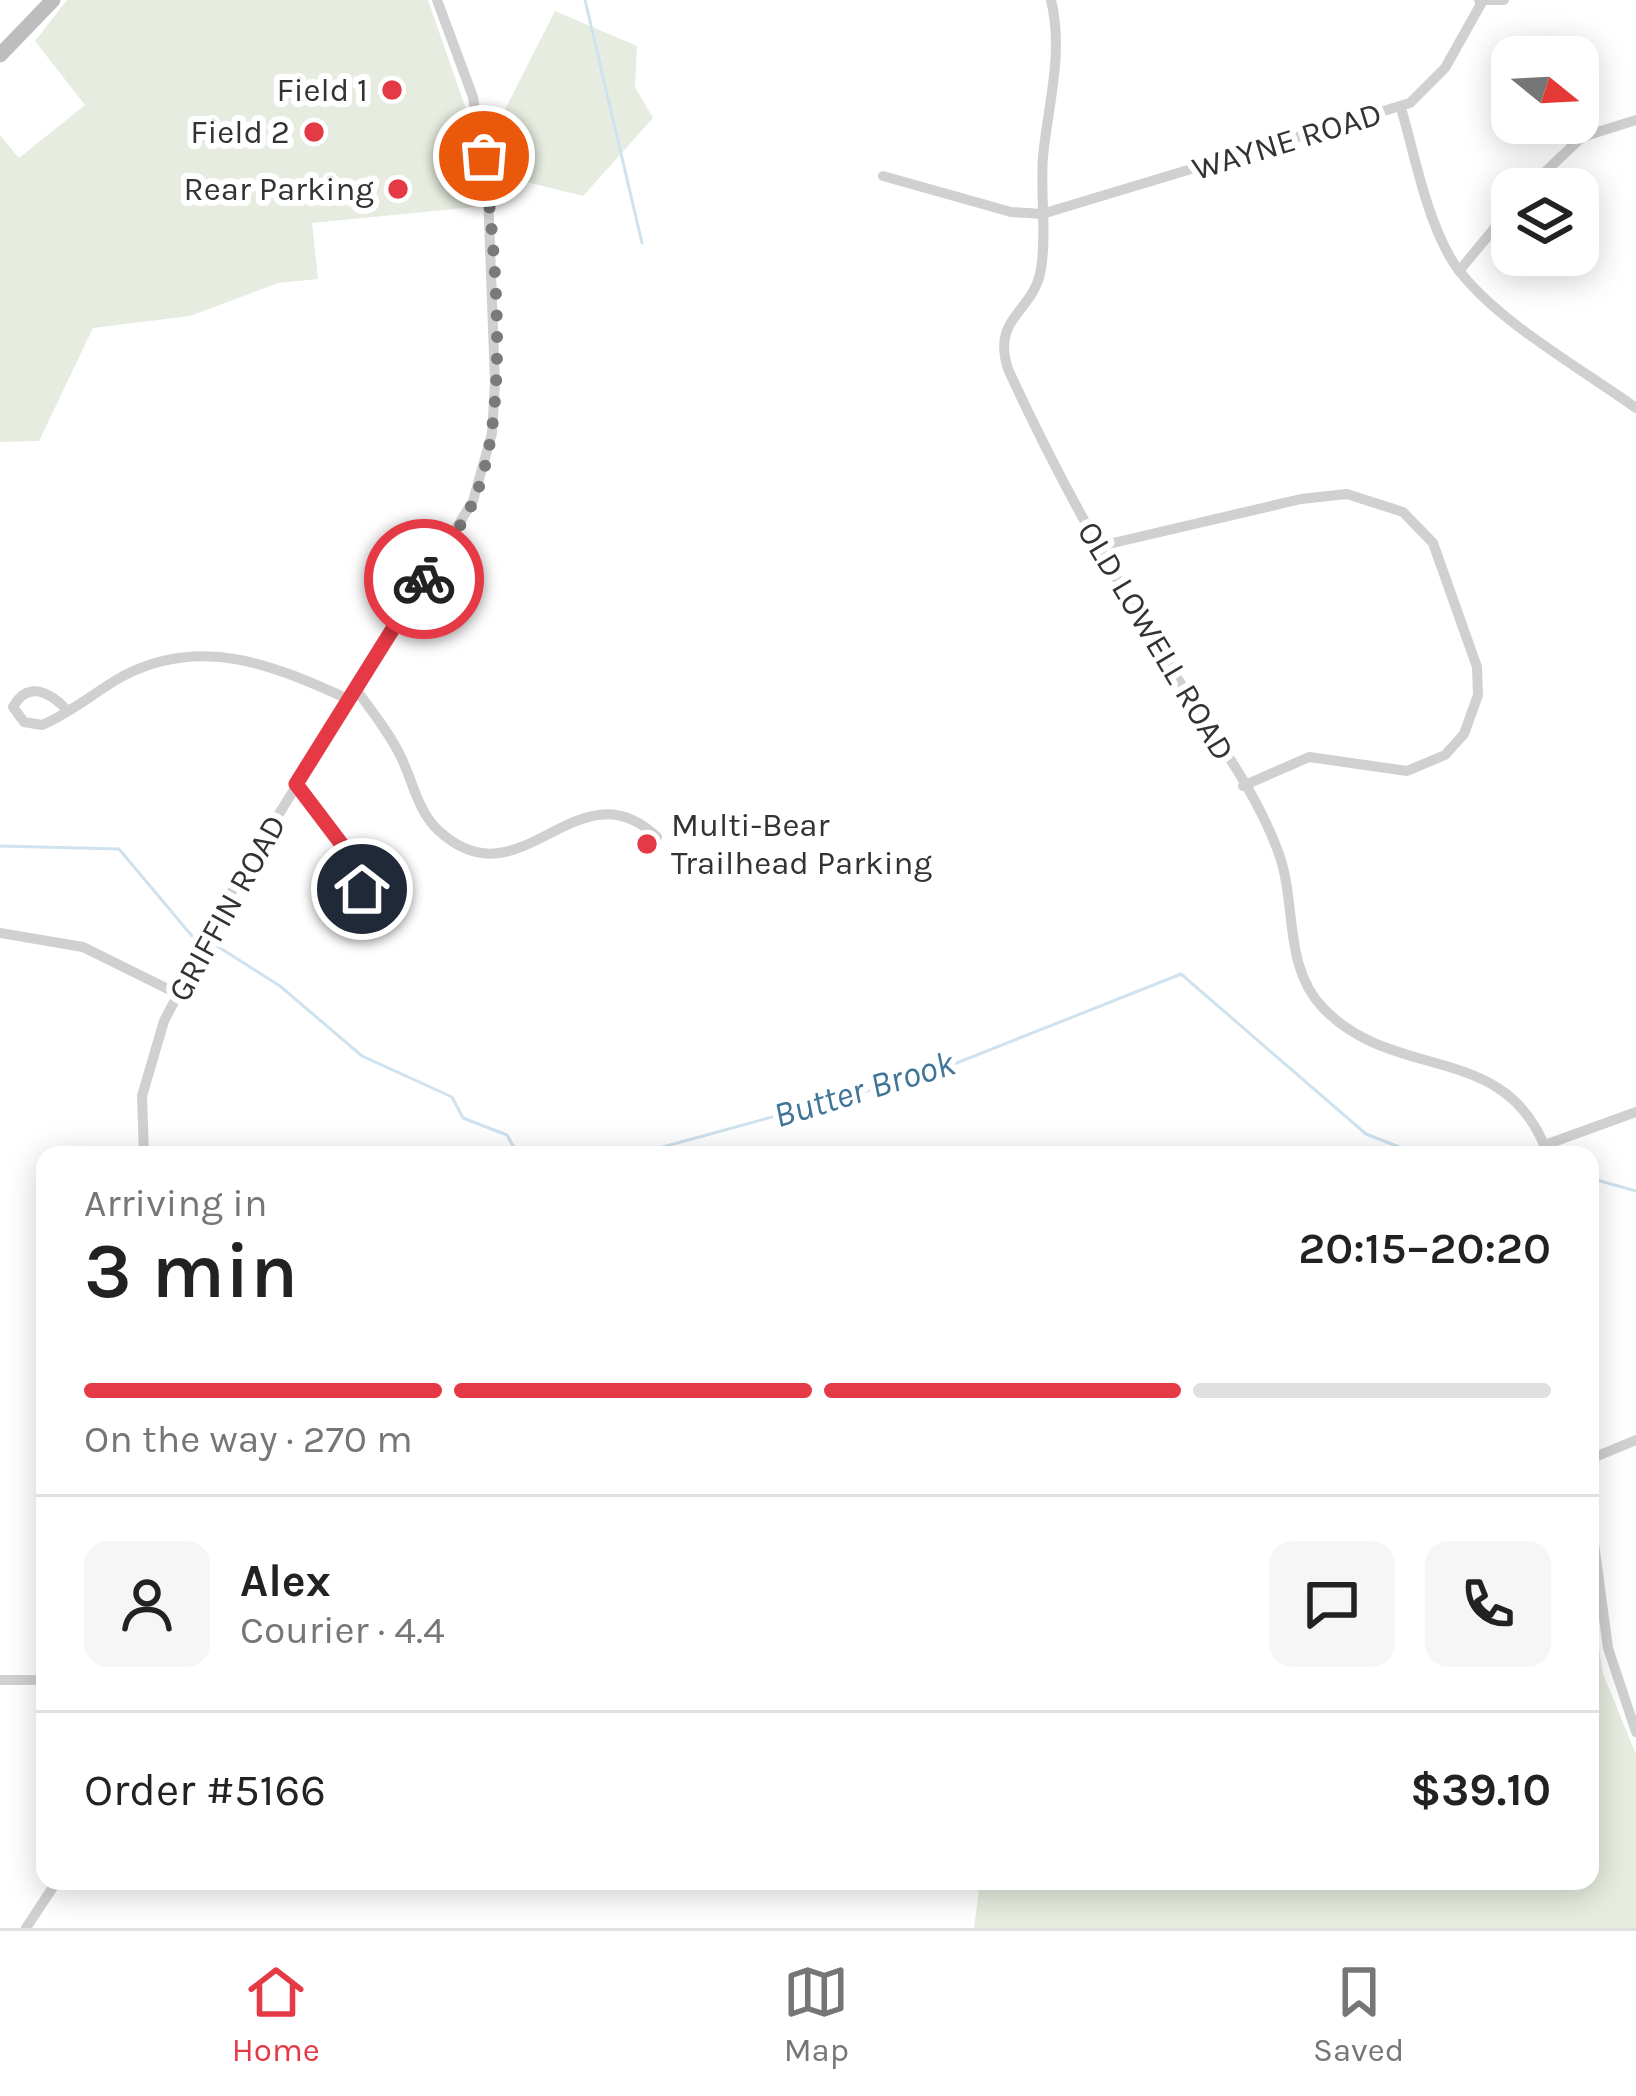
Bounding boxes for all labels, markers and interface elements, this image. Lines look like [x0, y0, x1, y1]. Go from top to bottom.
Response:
north arrow [1491, 36, 1599, 144]
map controls [1491, 36, 1599, 276]
place label: Field 1 [276, 71, 368, 109]
marker: Field 1 [379, 77, 405, 103]
street label: WAYNE ROAD [1188, 94, 1386, 188]
pin [433, 105, 535, 207]
place label: Field 2 [190, 113, 290, 151]
marker: Field 2 [301, 119, 327, 145]
icon: bag [451, 123, 517, 189]
button: layers [1491, 168, 1599, 276]
place label: Rear Parking [184, 170, 374, 208]
marker: Rear Parking [385, 176, 411, 202]
street label: OLD LOWELL ROAD [1070, 515, 1242, 767]
courier [364, 519, 484, 639]
icon: bike [391, 546, 457, 612]
place label: Multi-Bear Trailhead Parking [671, 806, 932, 882]
street label: GRIFFIN ROAD [160, 808, 294, 1008]
marker: Multi-Bear Trailhead Parking [634, 831, 660, 857]
pin [311, 838, 413, 940]
icon: home [329, 856, 395, 922]
water label: Butter Brook [768, 1041, 960, 1136]
text: Arriving in [84, 1180, 267, 1226]
text: 20:15–20:20 [1298, 1222, 1551, 1274]
text: 3 min [84, 1225, 298, 1317]
text: On the way · 270 m [84, 1416, 413, 1462]
button: person [84, 1541, 210, 1667]
button: chat [1269, 1541, 1395, 1667]
button: phone [1425, 1541, 1551, 1667]
text: Alex [240, 1555, 331, 1607]
text: Courier · 4.4 [240, 1607, 445, 1653]
text: Order #5166 [84, 1764, 326, 1816]
text: $39.10 [1410, 1764, 1551, 1816]
tab: Home [232, 1959, 320, 2069]
tab: Map [783, 1959, 849, 2069]
tab: Saved [1313, 1959, 1404, 2069]

